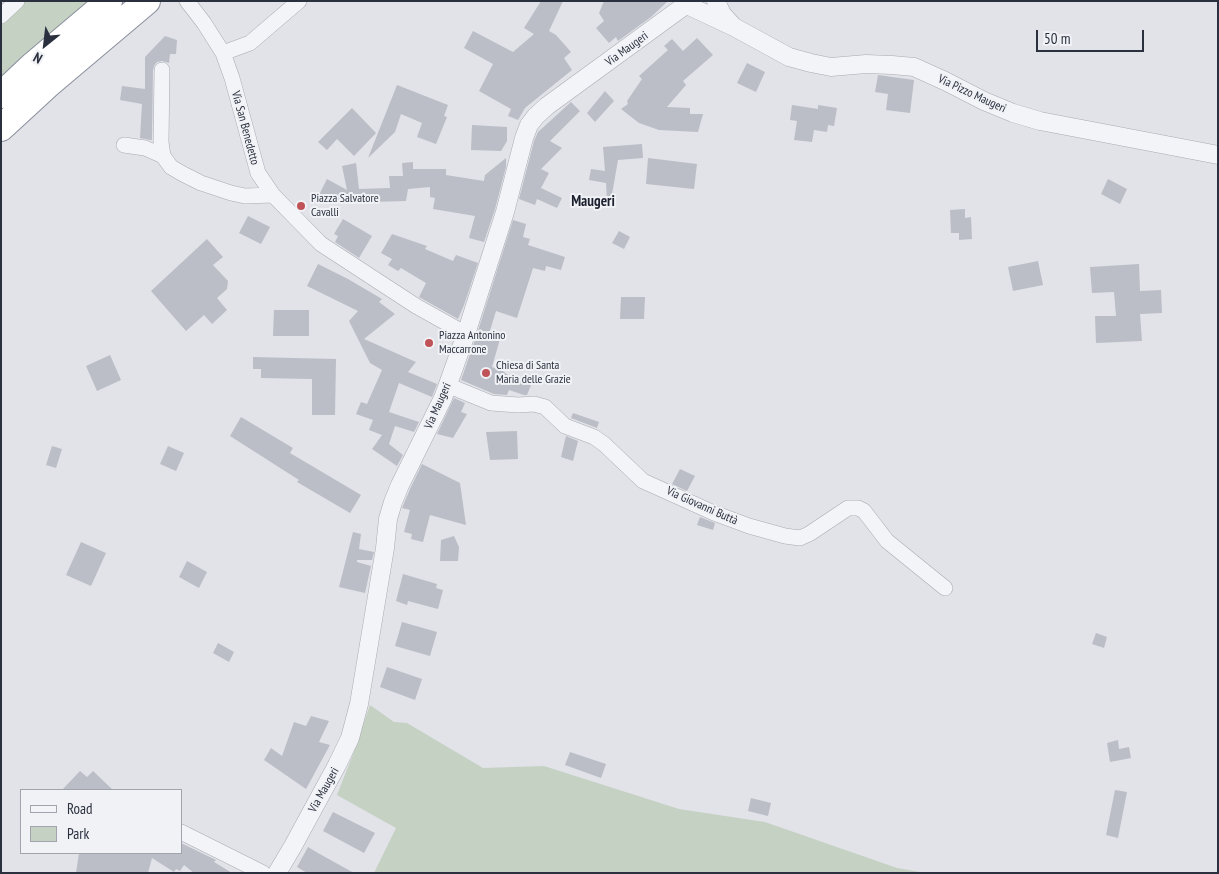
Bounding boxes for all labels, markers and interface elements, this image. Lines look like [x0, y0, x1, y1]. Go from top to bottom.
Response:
north arrow [20, 20, 70, 70]
scale bar [1039, 20, 1146, 52]
street label: Via Maugeri [603, 29, 651, 69]
text: 50 m [1044, 29, 1070, 48]
text: N [30, 48, 45, 68]
street label: Via Pizzo Maugeri [936, 72, 1008, 116]
street label: Via San Benedetto [228, 89, 262, 167]
place label: Piazza Salvatore Cavalli [311, 192, 379, 220]
district label: Maugeri [571, 193, 615, 211]
marker: Piazza Salvatore Cavalli [295, 200, 307, 212]
place label: Piazza Antonino Maccarrone [439, 329, 505, 357]
marker: Piazza Antonino Maccarrone [423, 337, 435, 349]
place label: Chiesa di Santa Maria delle Grazie [496, 359, 571, 387]
marker: Chiesa di Santa Maria delle Grazie [480, 367, 492, 379]
street label: Via Maugeri [421, 381, 455, 431]
street label: Via Giovanni Buttà [664, 484, 740, 528]
street label: Via Maugeri [306, 765, 342, 815]
legend [20, 789, 182, 854]
text: Road [67, 799, 93, 818]
text: Park [67, 824, 89, 843]

